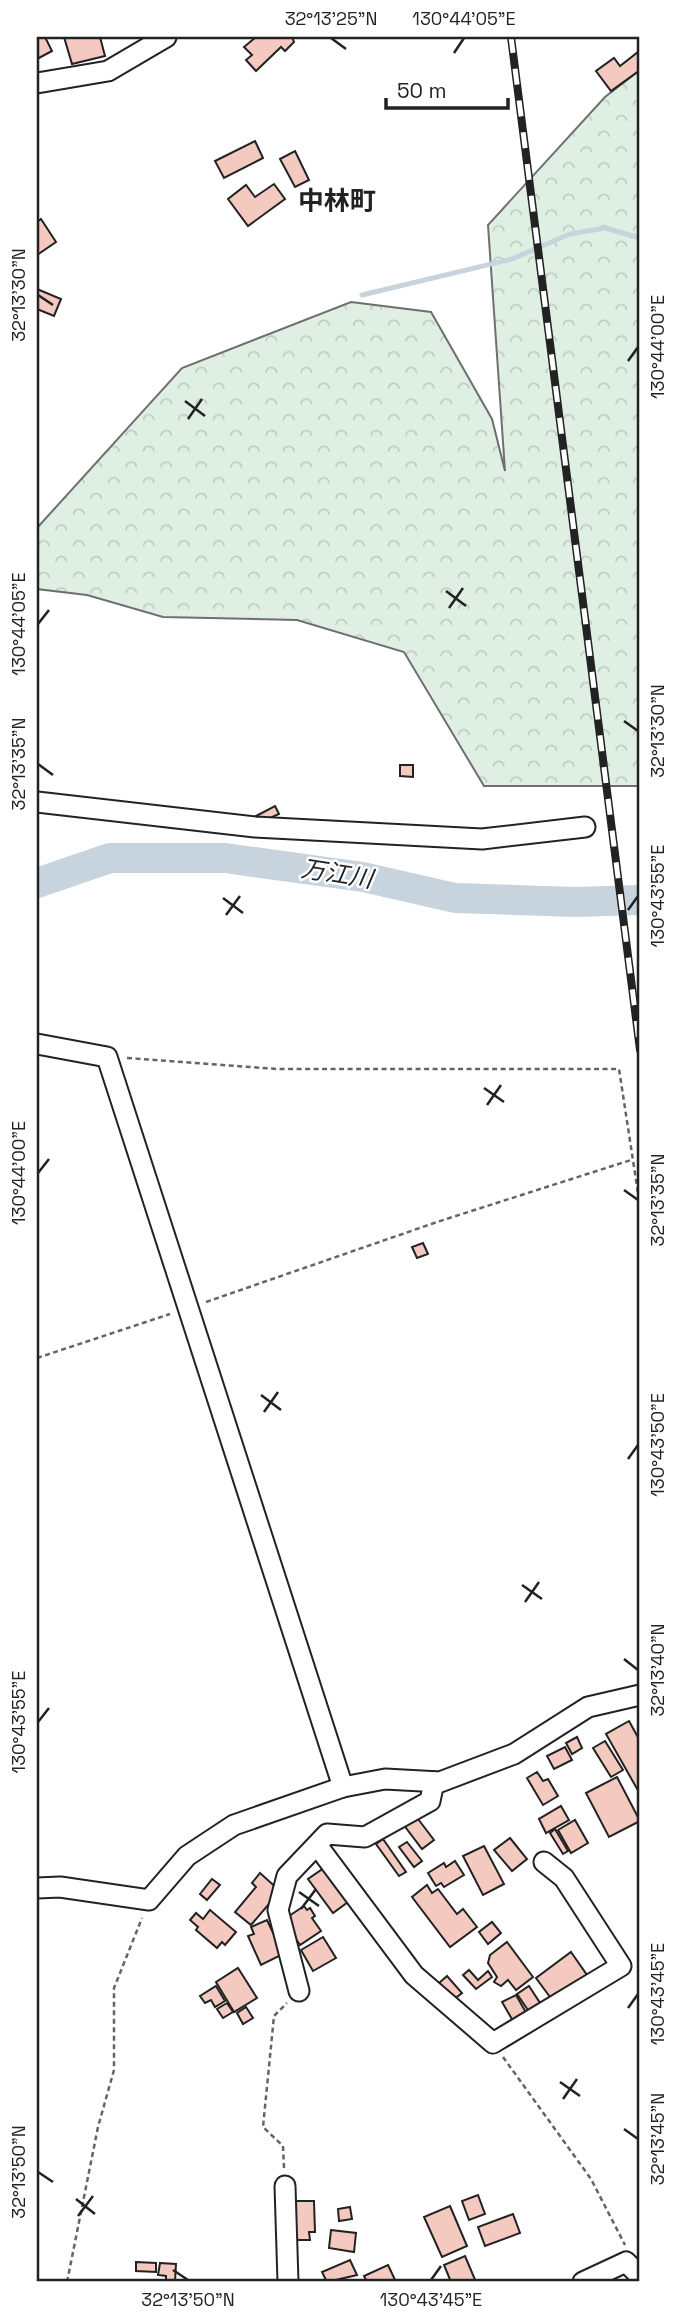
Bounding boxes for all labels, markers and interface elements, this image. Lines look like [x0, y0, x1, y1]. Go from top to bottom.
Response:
text: 32°13'25"N [285, 7, 377, 30]
text: 130°44'05"E [412, 7, 516, 30]
scale bar [386, 66, 509, 110]
text: 50 m [397, 77, 447, 104]
district label: 中林町 [298, 184, 376, 218]
text: 32°13'30"N [7, 248, 30, 342]
text: 130°44'00"E [646, 295, 669, 399]
text: 130°44'05"E [7, 572, 30, 676]
text: 32°13'30"N [646, 684, 669, 778]
text: 32°13'35"N [7, 718, 30, 810]
text: 130°43'55"E [646, 845, 669, 947]
water label: 万江川 [299, 853, 378, 895]
text: 130°44'00"E [7, 1121, 30, 1225]
text: 32°13'35"N [646, 1154, 669, 1246]
text: 130°43'50"E [646, 1393, 669, 1497]
text: 32°13'40"N [646, 1623, 669, 1717]
text: 130°43'55"E [7, 1671, 30, 1773]
text: 130°43'45"E [646, 1943, 669, 2045]
text: 32°13'45"N [646, 2093, 669, 2185]
text: 32°13'50"N [7, 2125, 30, 2219]
text: 32°13'50"N [141, 2288, 235, 2311]
text: 130°43'45"E [380, 2288, 482, 2311]

